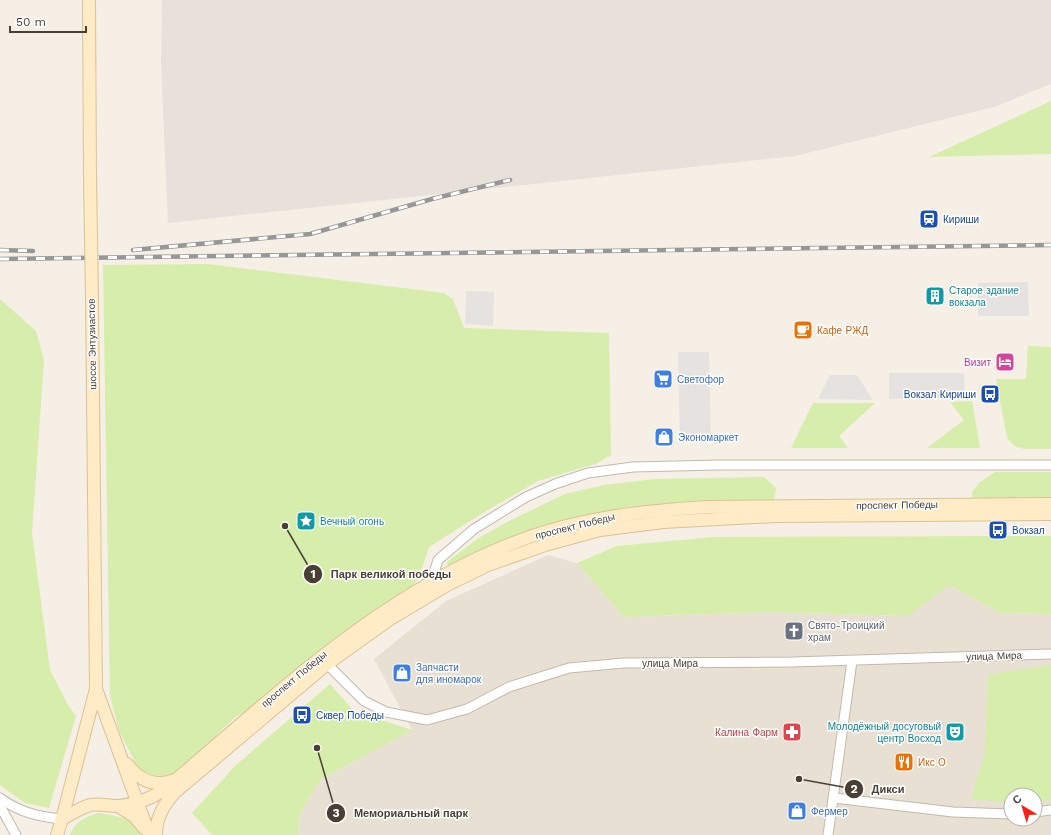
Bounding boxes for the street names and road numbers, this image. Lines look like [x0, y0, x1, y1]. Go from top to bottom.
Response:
street label: шоссе Энтузиастов [86, 298, 98, 390]
street label: проспект Победы [856, 499, 938, 511]
street label: проспект Победы [534, 511, 616, 541]
street label: проспект Победы [259, 649, 329, 709]
street label: улица Мира [966, 650, 1023, 662]
street label: улица Мира [642, 658, 698, 669]

